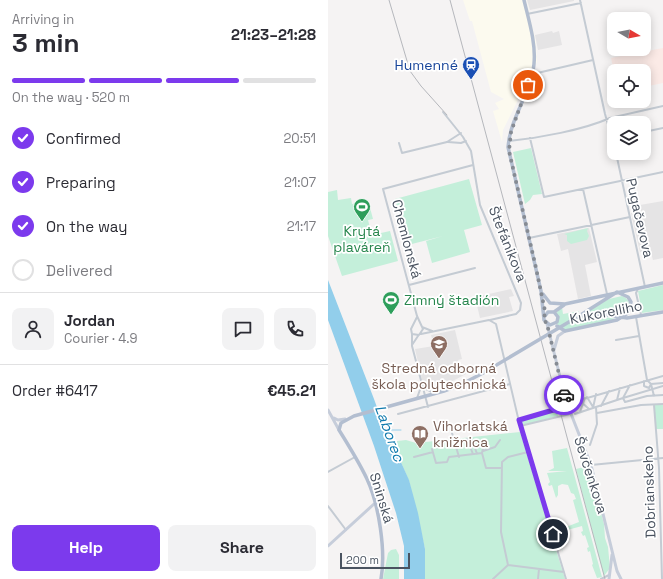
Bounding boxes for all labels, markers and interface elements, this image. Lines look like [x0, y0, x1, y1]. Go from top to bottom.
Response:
text: Arriving in [12, 11, 74, 28]
north arrow [607, 12, 651, 56]
map controls [607, 12, 651, 160]
text: 21:23–21:28 [231, 25, 316, 44]
text: 3 min [12, 26, 80, 60]
station icon: Humenné [461, 55, 481, 80]
place label: Humenné [394, 56, 458, 74]
button: locate [607, 64, 651, 108]
pin [511, 68, 545, 102]
icon: bag [517, 74, 539, 96]
text: On the way · 520 m [12, 89, 130, 106]
button: layers [607, 116, 651, 160]
icon: check [12, 127, 34, 149]
text: Confirmed [46, 129, 121, 148]
text: 20:51 [284, 130, 316, 147]
icon: check [12, 171, 34, 193]
text: Preparing [46, 173, 116, 192]
text: 21:07 [284, 174, 316, 191]
street label: Pugačevova [622, 176, 658, 260]
sports icon: Krytá plaváreň [352, 197, 372, 222]
street label: Chemlonská [388, 197, 426, 281]
street label: Štefánikova [485, 204, 531, 284]
icon: check [12, 215, 34, 237]
text: On the way [46, 217, 127, 236]
text: 21:17 [287, 218, 316, 235]
place label: Krytá plaváreň [333, 222, 391, 256]
text: Delivered [46, 261, 113, 280]
sports icon: Zimný štadión [381, 290, 401, 315]
place label: Zimný štadión [404, 291, 499, 309]
street label: Kukorelliho [568, 296, 644, 328]
button: person [12, 308, 54, 350]
button: chat [222, 308, 264, 350]
button: phone [274, 308, 316, 350]
text: Jordan [64, 311, 115, 330]
text: Courier · 4.9 [64, 330, 138, 347]
school or university icon: Stredná odborná škola polytechnická [429, 334, 449, 359]
place label: Stredná odborná škola polytechnická [371, 359, 507, 393]
courier [544, 375, 584, 415]
text: Order #6417 [12, 381, 98, 400]
text: €45.21 [267, 381, 316, 400]
icon: car [553, 384, 575, 406]
water label: Laborec [371, 402, 409, 465]
place label: Vihorlatská knižnica [433, 417, 508, 451]
library icon: Vihorlatská knižnica [410, 424, 430, 449]
street label: Ševčenkova [570, 434, 612, 516]
street label: Dobrianskeho [638, 446, 660, 538]
street label: Sninská [366, 471, 398, 525]
pin [536, 517, 570, 551]
icon: home [542, 523, 564, 545]
button: Help [12, 525, 160, 571]
button: Share [168, 525, 316, 571]
scale bar [340, 551, 410, 570]
text: 200 m [346, 553, 379, 567]

